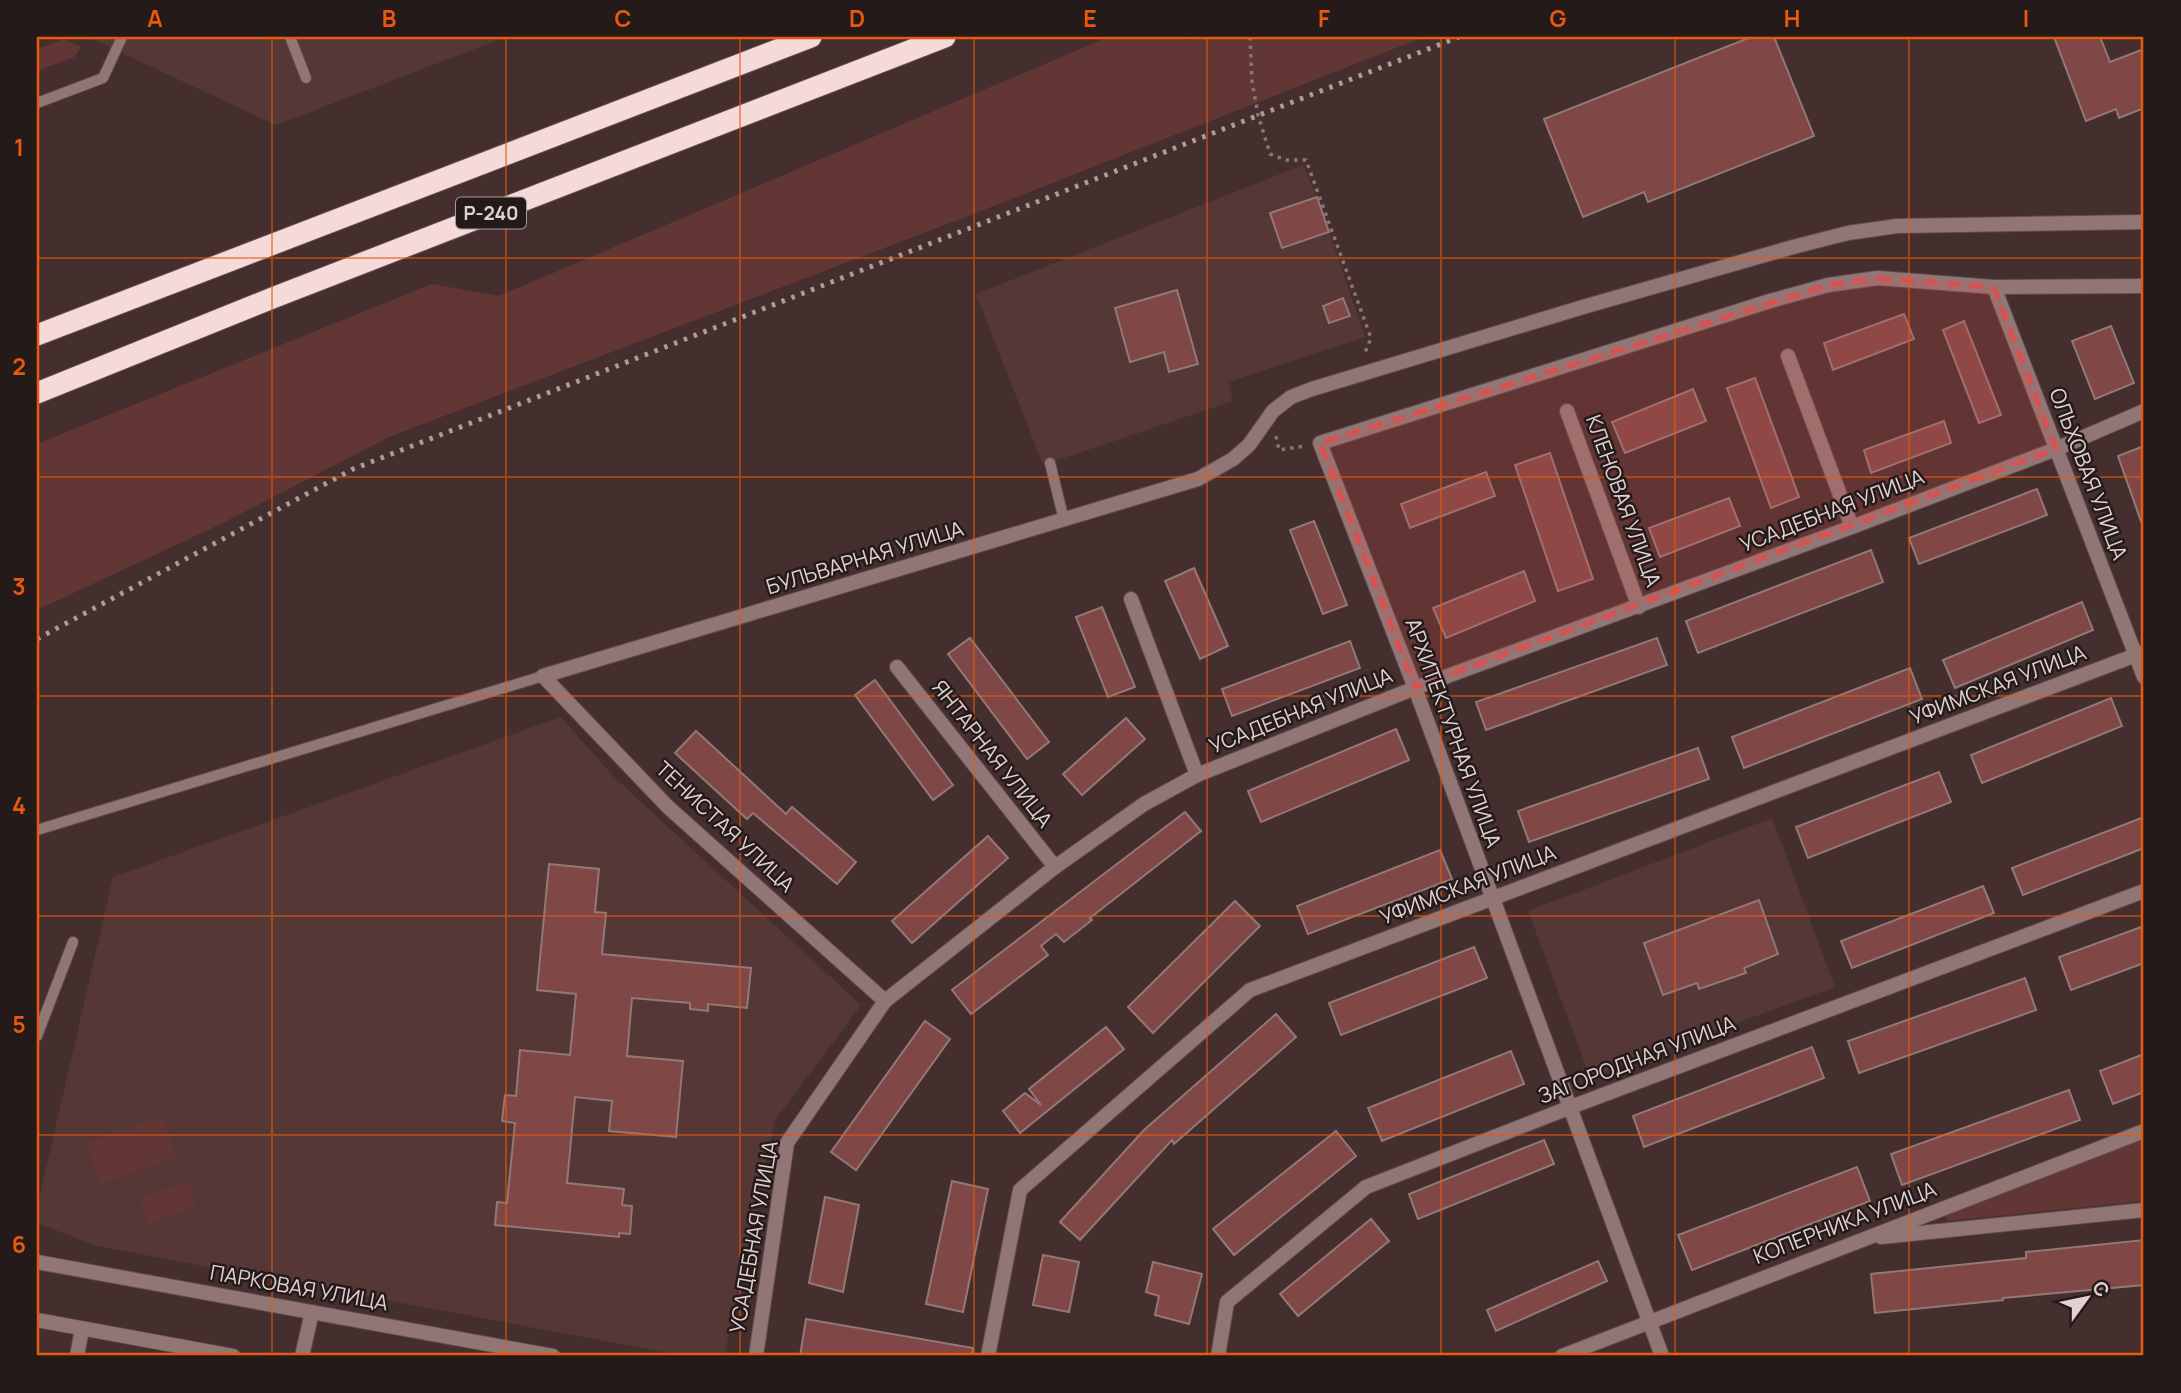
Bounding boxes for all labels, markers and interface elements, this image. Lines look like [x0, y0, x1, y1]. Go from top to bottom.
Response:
text: A [147, 2, 163, 34]
text: B [382, 2, 396, 34]
text: C [615, 2, 632, 34]
text: D [849, 2, 865, 34]
text: E [1083, 2, 1097, 34]
text: F [1318, 2, 1330, 34]
text: G [1550, 2, 1567, 34]
text: H [1784, 2, 1800, 34]
text: I [2023, 2, 2029, 34]
text: 1 [14, 131, 24, 163]
road number: Р-240 [456, 197, 526, 228]
text: 2 [12, 350, 26, 382]
street label: ОЛЬХОВАЯ УЛИЦА [2043, 384, 2135, 563]
street label: КЛЕНОВАЯ УЛИЦА [1580, 411, 1668, 591]
street label: УСАДЕБНАЯ УЛИЦА [1735, 462, 1928, 558]
street label: БУЛЬВАРНАЯ УЛИЦА [763, 514, 967, 600]
text: 3 [12, 570, 26, 602]
street label: АРХИТЕКТУРНАЯ УЛИЦА [1399, 614, 1509, 851]
street label: УФИМСКАЯ УЛИЦА [1906, 638, 2090, 731]
street label: УСАДЕБНАЯ УЛИЦА [1205, 661, 1396, 760]
street label: ЯНТАРНАЯ УЛИЦА [926, 674, 1059, 833]
street label: ТЕНИСТАЯ УЛИЦА [650, 755, 801, 898]
text: 4 [12, 789, 26, 821]
street label: УФИМСКАЯ УЛИЦА [1376, 838, 1560, 931]
text: 5 [12, 1008, 26, 1040]
street label: ЗАГОРОДНАЯ УЛИЦА [1534, 1009, 1739, 1110]
street label: УСАДЕБНАЯ УЛИЦА [722, 1138, 784, 1335]
street label: КОПЕРНИКА УЛИЦА [1749, 1174, 1940, 1270]
text: 6 [12, 1228, 26, 1260]
street label: ПАРКОВАЯ УЛИЦА [208, 1258, 390, 1316]
north arrow [2052, 1264, 2122, 1334]
text: С [2087, 1276, 2116, 1302]

